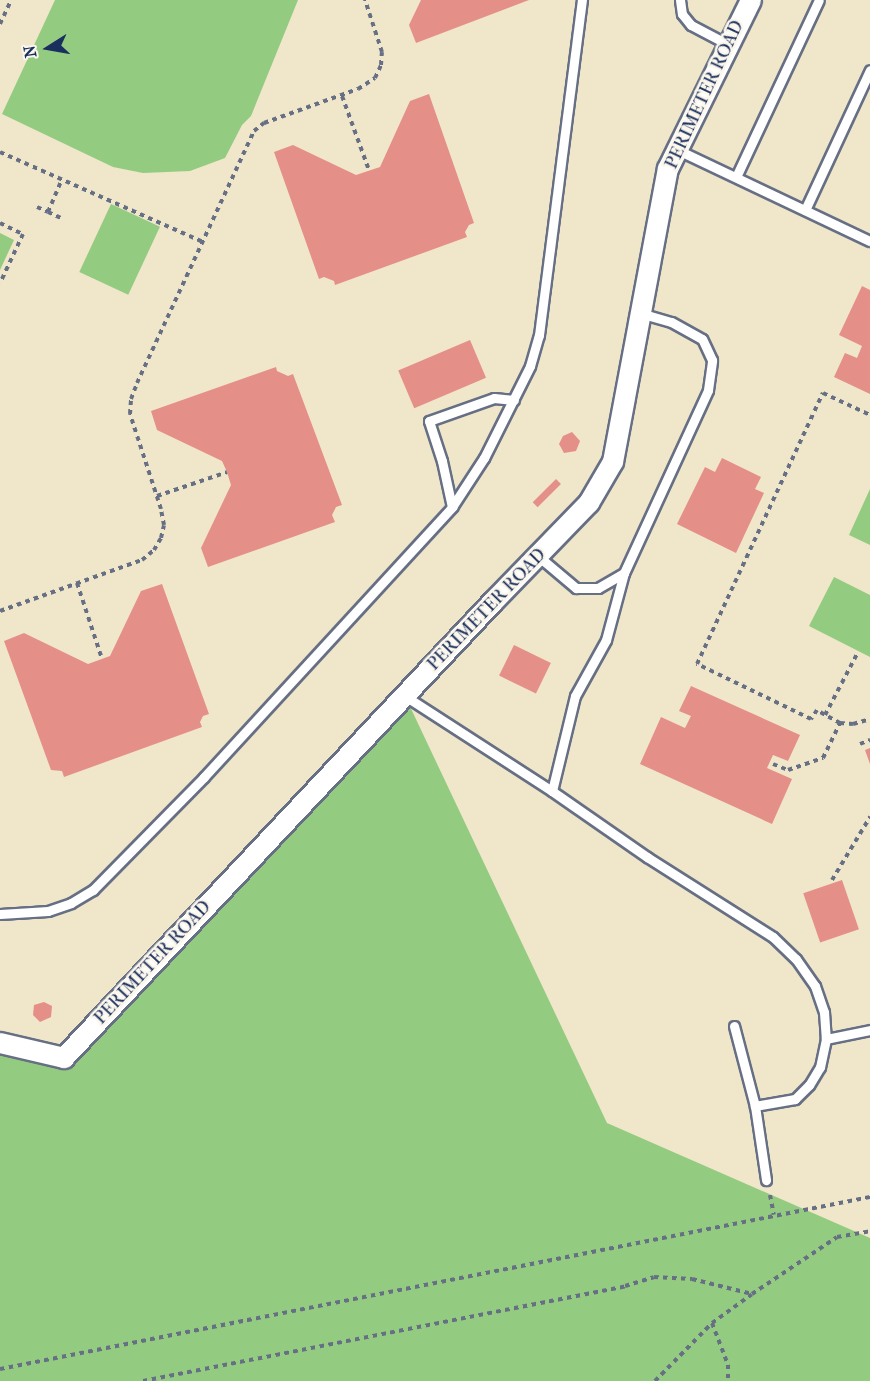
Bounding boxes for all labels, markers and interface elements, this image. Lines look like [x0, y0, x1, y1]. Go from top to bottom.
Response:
street label: PERIMETER ROAD [661, 17, 749, 173]
north arrow [18, 18, 78, 78]
text: N [19, 44, 40, 59]
street label: PERIMETER ROAD [423, 545, 551, 675]
street label: PERIMETER ROAD [90, 897, 216, 1029]

